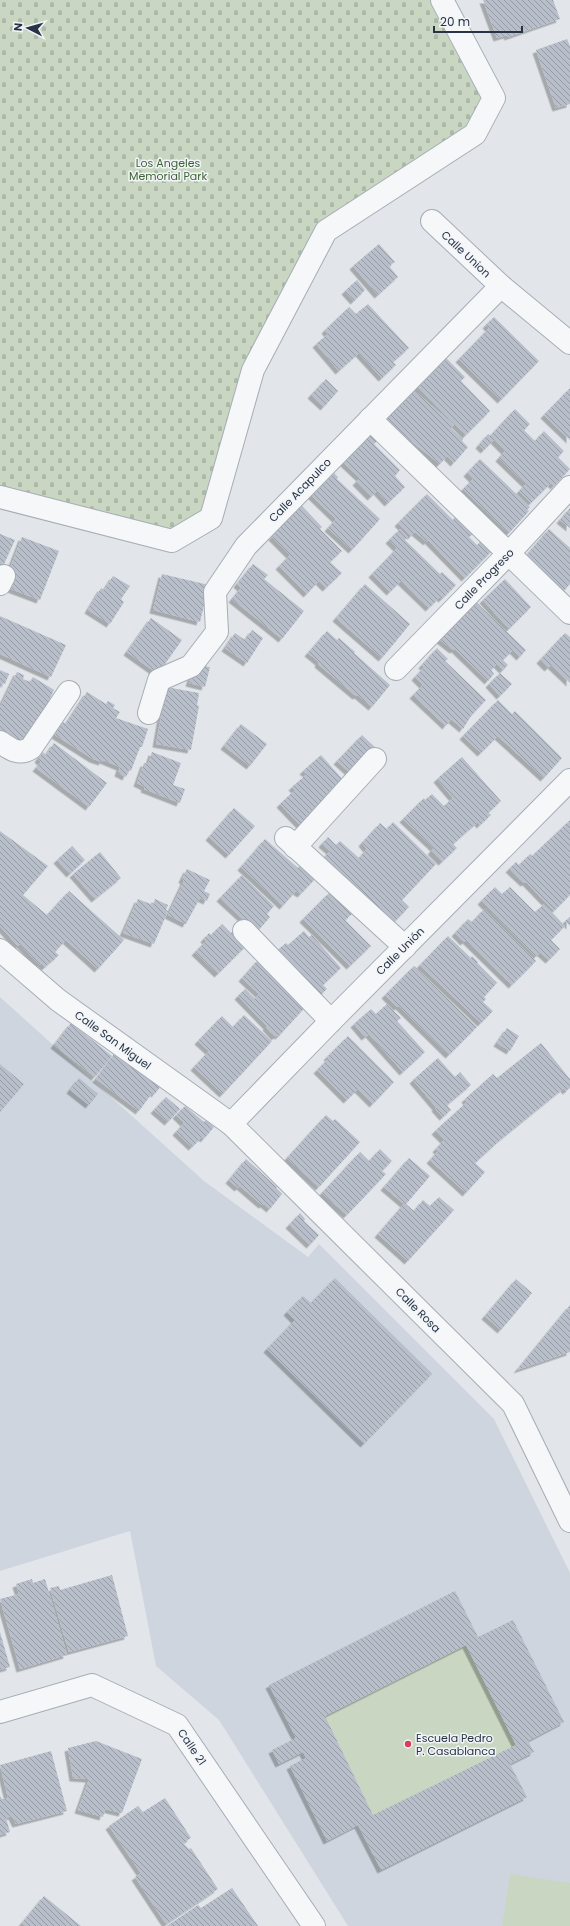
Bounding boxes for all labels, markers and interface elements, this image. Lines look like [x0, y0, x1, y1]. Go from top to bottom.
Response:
north arrow [8, 8, 48, 48]
scale bar [434, 8, 522, 34]
text: 20 m [440, 13, 470, 30]
text: N [10, 22, 26, 32]
park label: Los Angeles Memorial Park [129, 155, 207, 184]
street label: Calle Union [438, 227, 494, 281]
street label: Calle Acapulco [265, 454, 335, 526]
street label: Calle Progreso [451, 545, 517, 613]
street label: Calle Unión [372, 923, 428, 979]
street label: Calle San Miguel [71, 1007, 155, 1073]
street label: Calle Rosa [392, 1284, 444, 1336]
street label: Calle 21 [174, 1726, 210, 1768]
place label: Escuela Pedro P. Casablanca [416, 1730, 495, 1759]
marker: Escuela Pedro P. Casablanca [403, 1739, 413, 1749]

